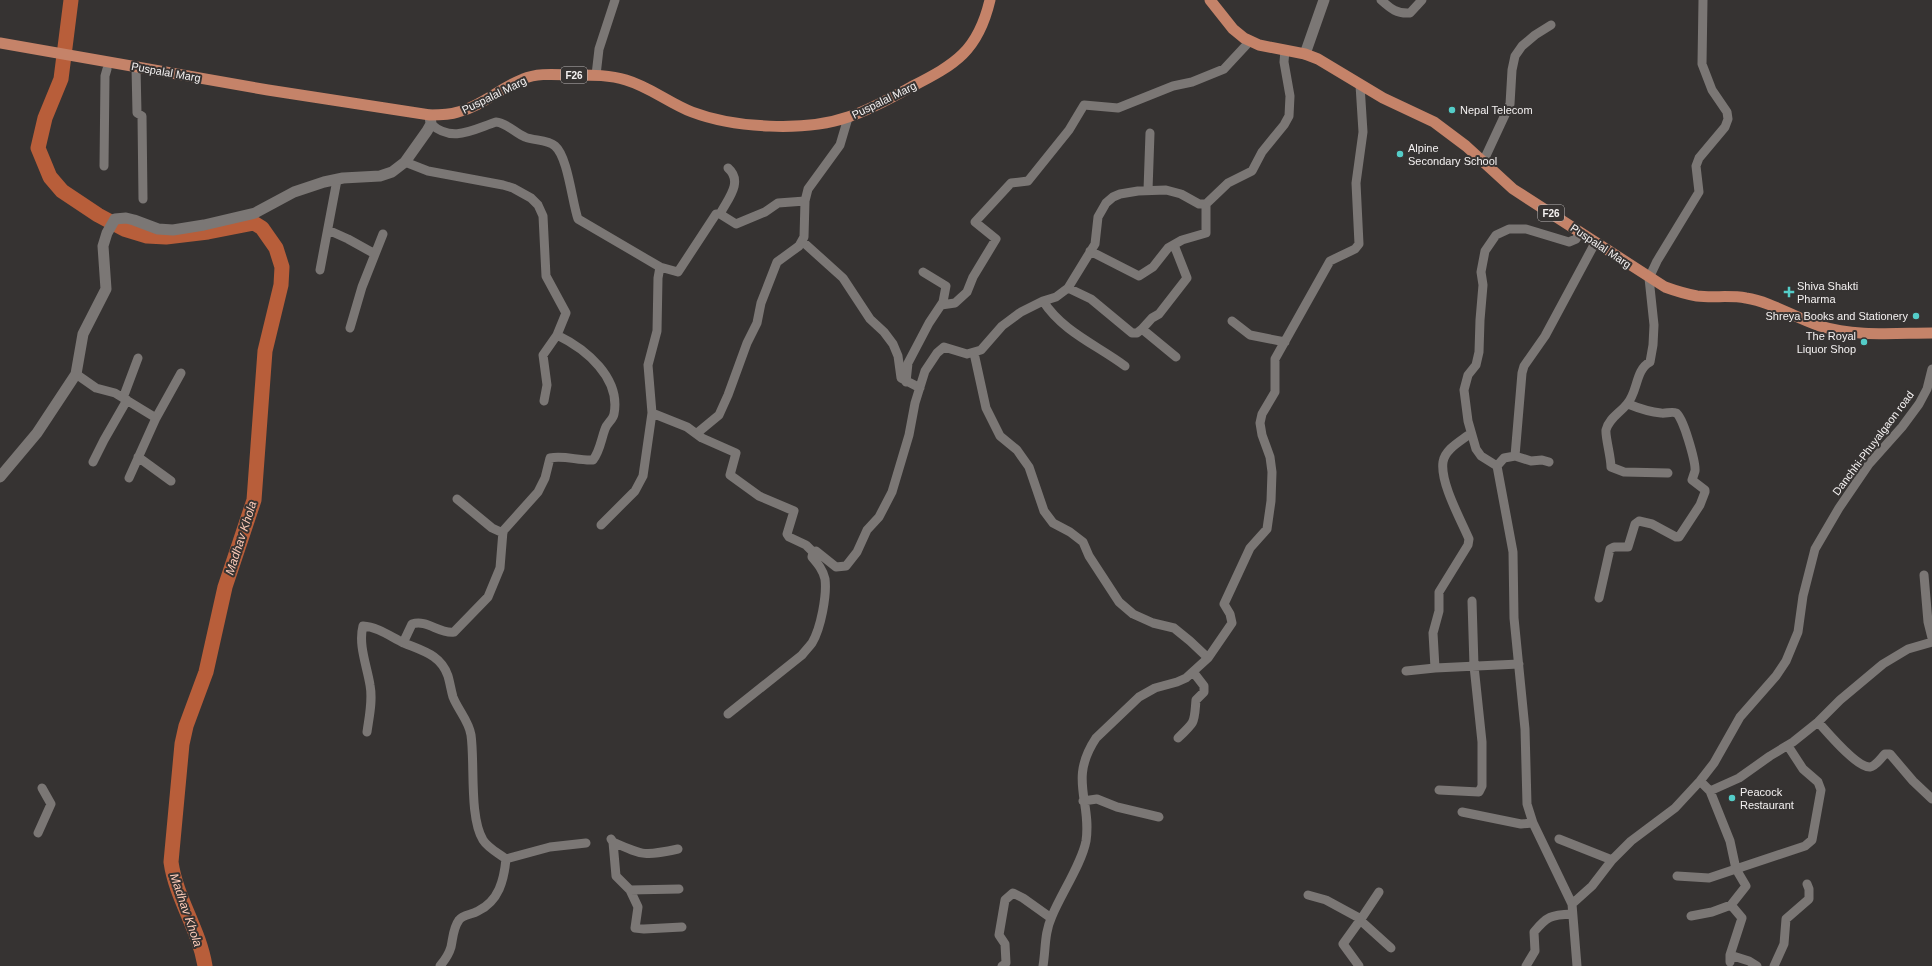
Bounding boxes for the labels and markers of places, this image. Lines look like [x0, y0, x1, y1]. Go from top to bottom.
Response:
place label: Nepal Telecom [1460, 104, 1533, 116]
marker: Nepal Telecom [1447, 105, 1457, 115]
place label: Alpine Secondary School [1408, 142, 1497, 167]
marker: Alpine Secondary School [1395, 149, 1405, 159]
place label: Shiva Shakti Pharma [1797, 280, 1858, 305]
marker: Shiva Shakti Pharma [1784, 287, 1794, 297]
place label: Shreya Books and Stationery [1766, 310, 1908, 322]
marker: Shreya Books and Stationery [1911, 311, 1921, 321]
place label: The Royal Liquor Shop [1797, 330, 1856, 355]
marker: The Royal Liquor Shop [1859, 337, 1869, 347]
place label: Peacock Restaurant [1740, 786, 1794, 811]
marker: Peacock Restaurant [1727, 793, 1737, 803]

